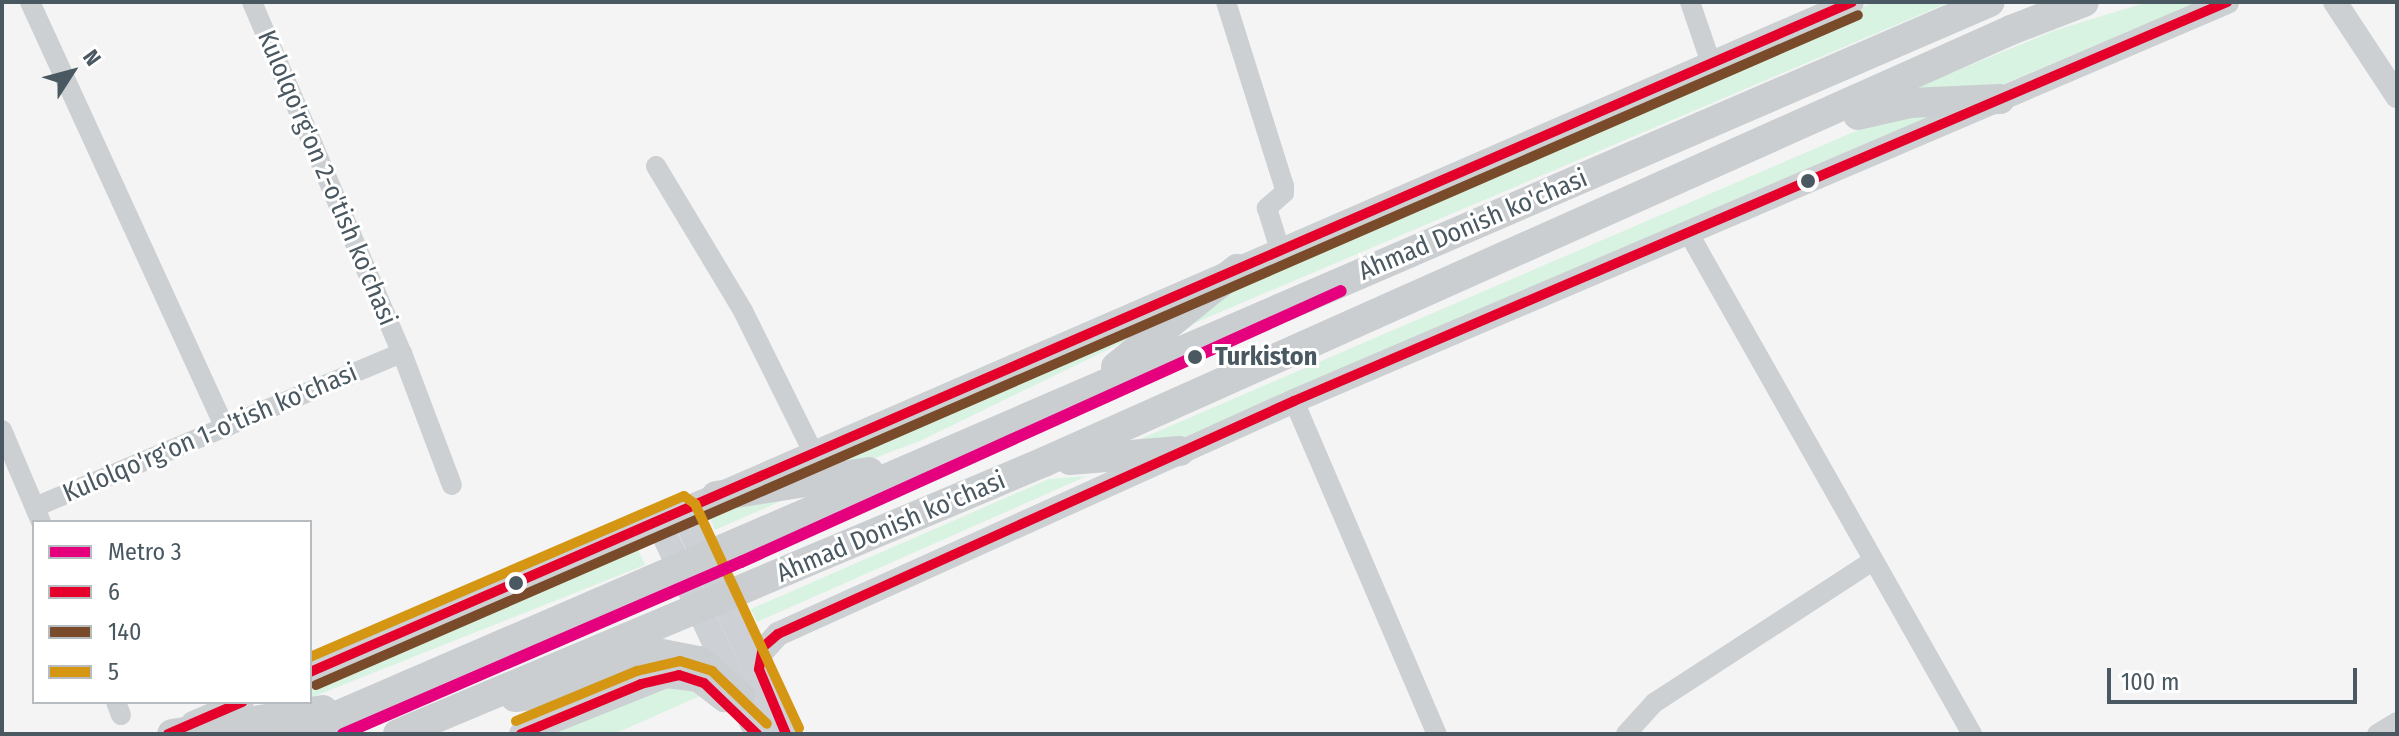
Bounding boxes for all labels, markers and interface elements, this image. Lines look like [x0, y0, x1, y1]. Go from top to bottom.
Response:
street label: Kulolqo'rg'on 2-o'tish ko'chasi [251, 26, 403, 330]
north arrow [32, 32, 112, 112]
text: N [77, 44, 107, 71]
street label: Ahmad Donish ko'chasi [1354, 163, 1592, 287]
unlabelled marker [1800, 173, 1816, 189]
place label: Turkiston [1215, 341, 1317, 373]
marker: Turkiston [1182, 344, 1208, 370]
street label: Kulolqo'rg'on 1-o'tish ko'chasi [58, 357, 362, 509]
street label: Ahmad Donish ko'chasi [772, 465, 1010, 589]
legend [32, 520, 312, 704]
text: Metro 3 [108, 538, 182, 566]
unlabelled marker [508, 575, 524, 591]
text: 6 [108, 578, 120, 606]
text: 140 [108, 618, 141, 646]
scale bar [2111, 652, 2361, 702]
text: 5 [108, 658, 119, 686]
text: 100 m [2121, 668, 2179, 696]

